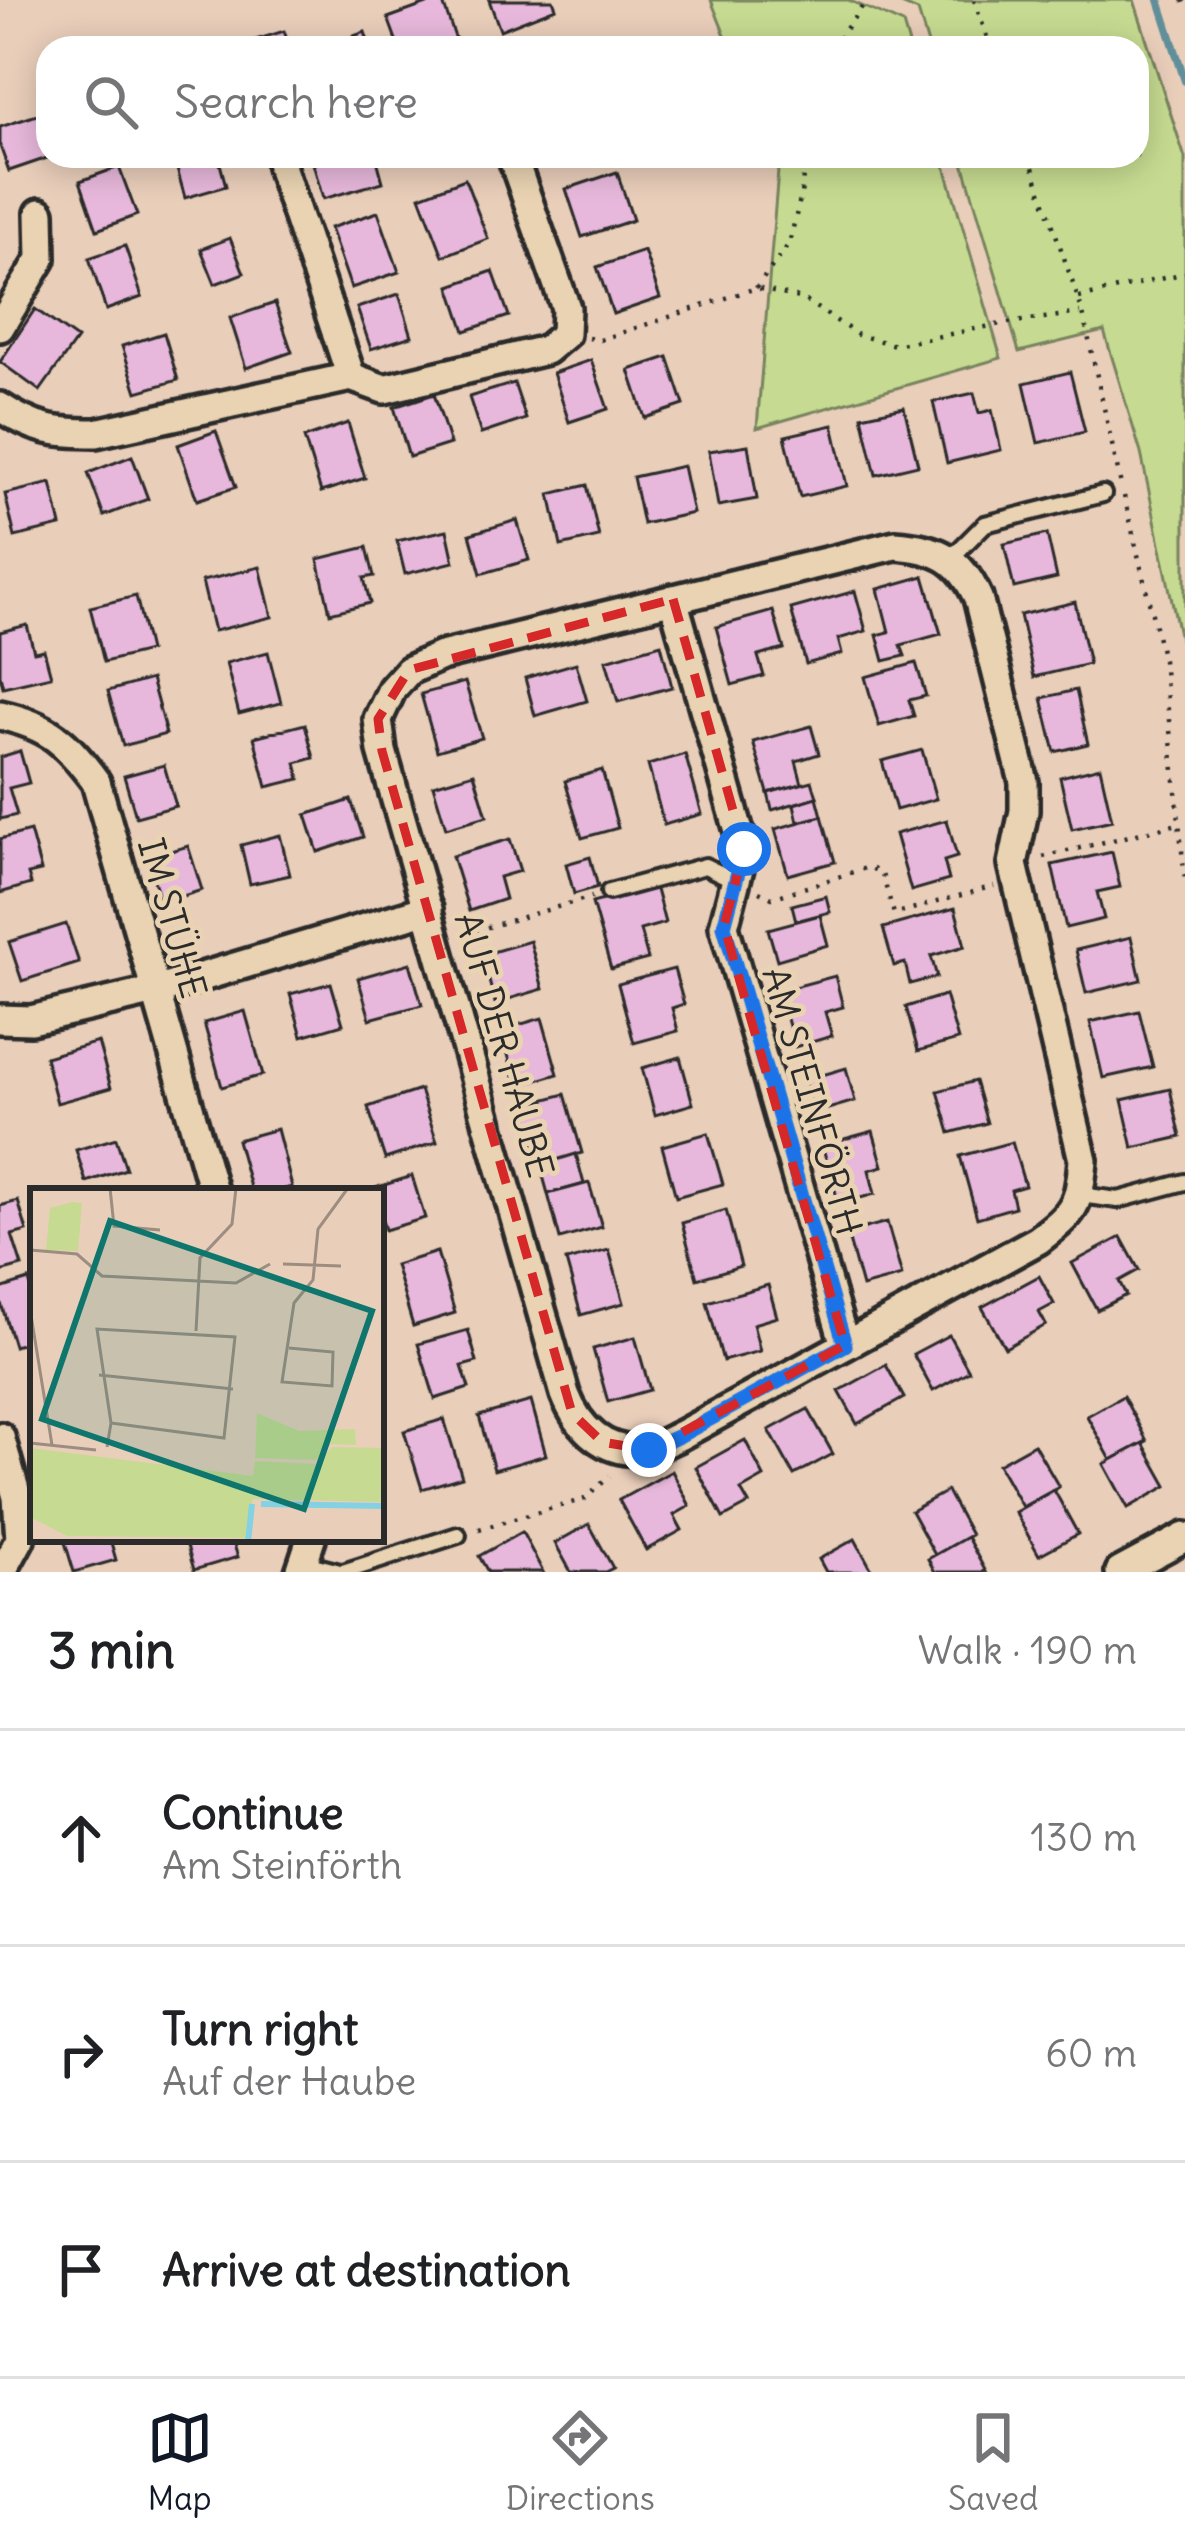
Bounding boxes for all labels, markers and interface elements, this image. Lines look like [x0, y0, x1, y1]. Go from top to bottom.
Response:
search box [36, 36, 1149, 168]
icon: search [78, 69, 144, 135]
text: Search here [174, 74, 418, 130]
route start [717, 822, 771, 876]
street label: IM STÜHE [128, 833, 217, 1003]
street label: AUF DER HAUBE [445, 908, 563, 1182]
street label: AM STEINFÖRTH [752, 962, 873, 1240]
inset map [30, 1188, 384, 1542]
route end [622, 1423, 676, 1477]
text: 3 min [48, 1618, 175, 1682]
text: Walk · 190 m [918, 1626, 1137, 1675]
text: Continue [162, 1785, 344, 1841]
icon: ahead [48, 1805, 114, 1871]
text: 130 m [1030, 1813, 1137, 1862]
text: Am Steinförth [162, 1841, 402, 1890]
text: Turn right [162, 2001, 358, 2057]
icon: right [48, 2021, 114, 2087]
text: 60 m [1045, 2029, 1137, 2078]
text: Auf der Haube [162, 2057, 416, 2106]
icon: arrive [48, 2237, 114, 2303]
text: Arrive at destination [162, 2242, 571, 2298]
tab: Map [147, 2405, 213, 2519]
tab: Directions [506, 2405, 655, 2519]
tab: Saved [948, 2405, 1038, 2519]

